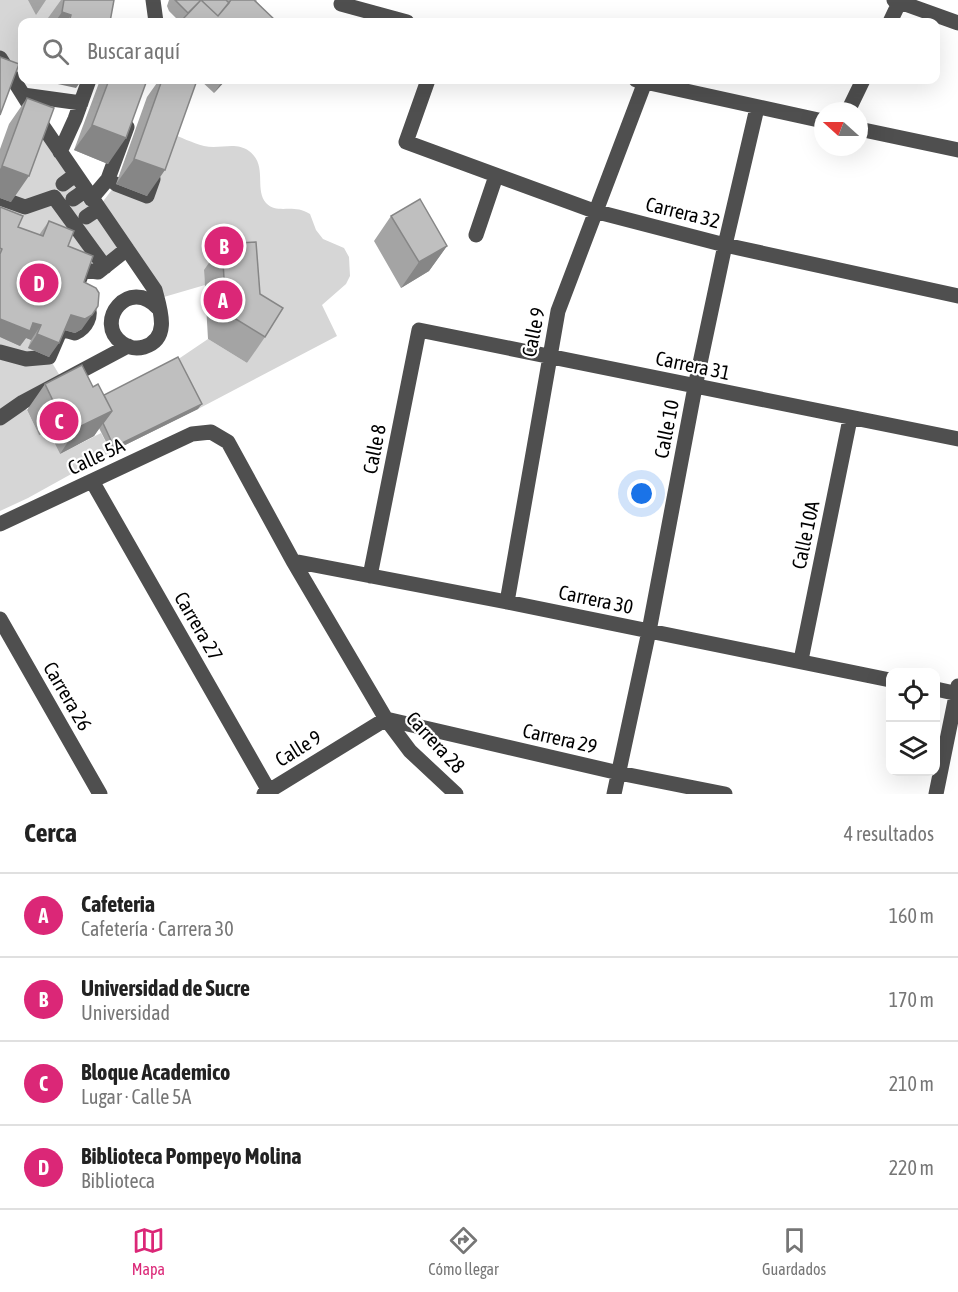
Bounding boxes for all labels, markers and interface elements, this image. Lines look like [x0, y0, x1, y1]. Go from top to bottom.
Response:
search box [18, 18, 940, 84]
icon: search [39, 35, 72, 68]
text: Buscar aquí [87, 38, 180, 64]
north arrow [814, 102, 868, 156]
street label: Carrera 32 [644, 192, 722, 232]
pin: B [204, 224, 244, 268]
pin: D [20, 260, 58, 306]
pin: A [204, 278, 242, 322]
street label: Calle 9 [517, 305, 549, 359]
street label: Carrera 31 [654, 346, 732, 384]
pin: C [40, 398, 78, 444]
street label: Calle 10 [649, 398, 683, 460]
street label: Calle 8 [358, 422, 390, 476]
street label: Calle 5A [64, 433, 128, 479]
your location [627, 479, 656, 508]
street label: Calle 10A [787, 499, 823, 571]
street label: Carrera 30 [557, 580, 635, 618]
street label: Carrera 27 [170, 588, 228, 664]
street label: Carrera 26 [39, 658, 97, 734]
map controls [886, 668, 940, 776]
button: locate [886, 668, 940, 722]
street label: Carrera 28 [402, 707, 470, 777]
street label: Carrera 29 [521, 718, 599, 758]
button: layers [886, 722, 940, 776]
street label: Calle 9 [271, 725, 325, 771]
text: Cerca [24, 818, 77, 848]
text: 4 resultados [844, 822, 934, 845]
text: Cafeteria [81, 891, 155, 917]
text: A [39, 904, 48, 927]
text: 160 m [889, 904, 934, 927]
text: Cafetería · Carrera 30 [81, 917, 234, 940]
text: Universidad de Sucre [81, 975, 250, 1001]
text: B [39, 988, 48, 1011]
text: 170 m [889, 988, 934, 1011]
text: Universidad [81, 1001, 170, 1024]
text: Bloque Academico [81, 1059, 230, 1085]
text: C [39, 1072, 48, 1095]
text: 210 m [889, 1072, 934, 1095]
text: Lugar · Calle 5A [81, 1085, 191, 1108]
text: Biblioteca Pompeyo Molina [81, 1143, 302, 1169]
text: D [38, 1156, 49, 1179]
text: 220 m [889, 1156, 934, 1179]
text: Biblioteca [81, 1169, 155, 1192]
tab: Mapa [132, 1224, 165, 1278]
tab: Cómo llegar [428, 1224, 499, 1278]
tab: Guardados [762, 1224, 826, 1278]

